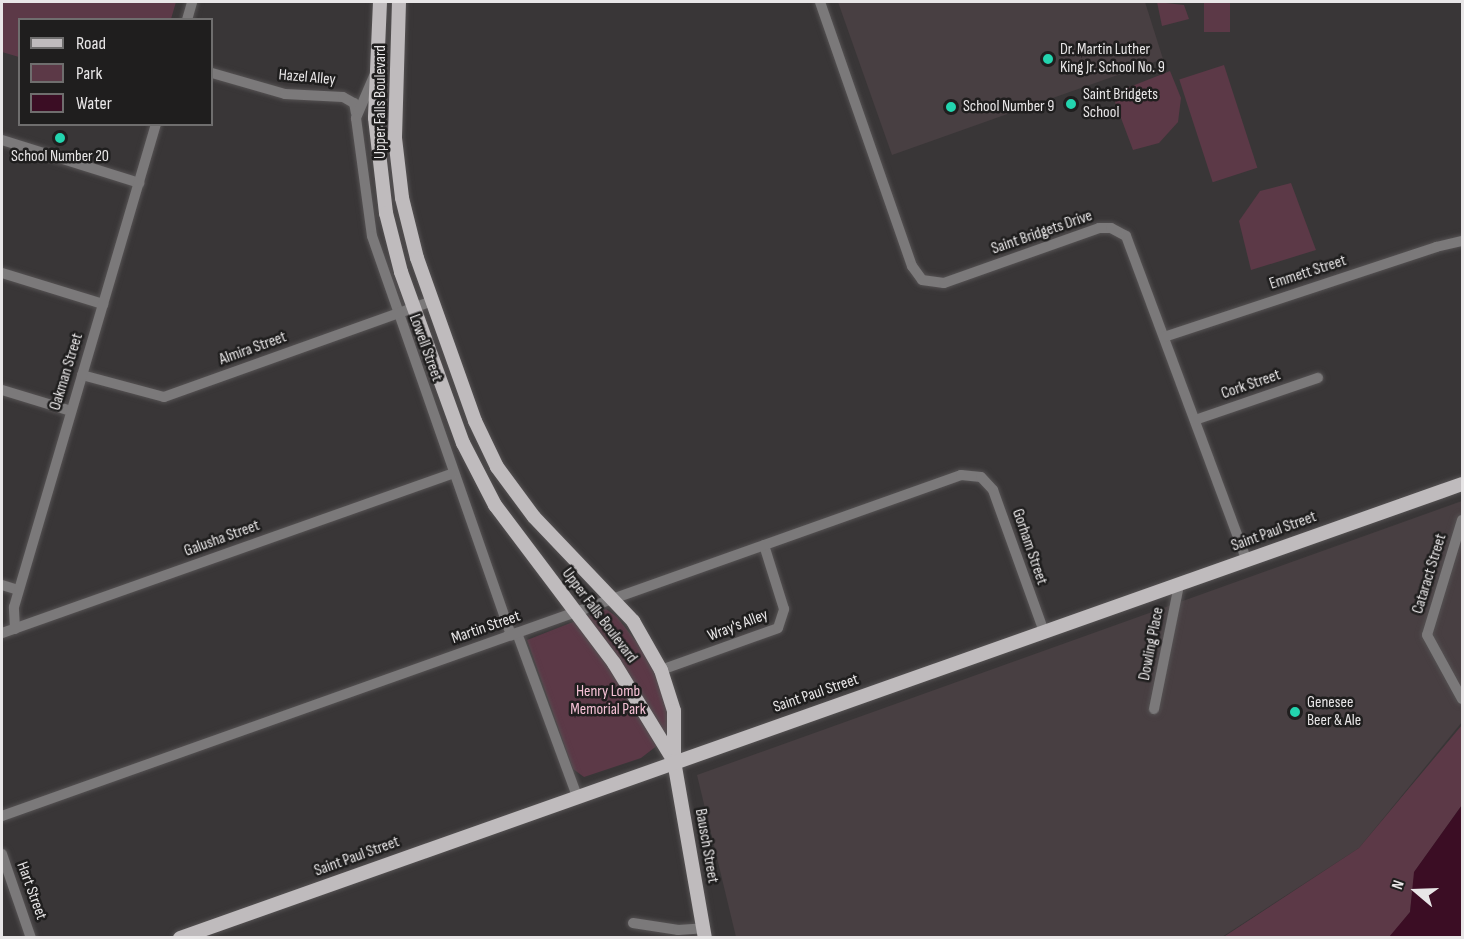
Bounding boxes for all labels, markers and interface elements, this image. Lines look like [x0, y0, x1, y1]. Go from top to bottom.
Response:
legend [18, 18, 213, 126]
text: Road [76, 33, 106, 54]
place label: Dr. Martin Luther King Jr. School No. 9 [1060, 40, 1165, 78]
street label: Upper Falls Boulevard [371, 45, 391, 159]
marker: Dr. Martin Luther King Jr. School No. 9 [1041, 52, 1055, 66]
text: Park [76, 63, 102, 84]
street label: Hazel Alley [278, 66, 336, 90]
place label: Saint Bridgets School [1083, 85, 1158, 123]
text: Water [76, 93, 112, 114]
place label: School Number 9 [963, 97, 1054, 117]
marker: Saint Bridgets School [1064, 97, 1078, 111]
marker: School Number 9 [944, 100, 958, 114]
marker: School Number 20 [53, 131, 67, 145]
place label: School Number 20 [11, 147, 109, 167]
street label: Saint Bridgets Drive [989, 207, 1095, 259]
street label: Emmett Street [1267, 252, 1349, 294]
street label: Lowell Street [404, 312, 446, 384]
street label: Almira Street [217, 328, 289, 370]
street label: Oakman Street [46, 331, 88, 413]
street label: Cork Street [1219, 366, 1283, 404]
street label: Gorham Street [1007, 507, 1051, 587]
street label: Saint Paul Street [1229, 508, 1319, 556]
street label: Galusha Street [182, 517, 262, 561]
street label: Cataract Street [1409, 532, 1451, 616]
street label: Upper Falls Boulevard [557, 565, 641, 667]
street label: Wray's Alley [705, 606, 771, 646]
street label: Dowling Place [1136, 606, 1168, 682]
street label: Martin Street [449, 607, 523, 649]
street label: Saint Paul Street [771, 670, 861, 718]
park label: Henry Lomb Memorial Park [570, 682, 646, 720]
place label: Genesee Beer & Ale [1307, 693, 1361, 731]
marker: Genesee Beer & Ale [1288, 705, 1302, 719]
street label: Bausch Street [690, 807, 722, 885]
street label: Saint Paul Street [312, 833, 402, 881]
street label: Hart Street [12, 859, 50, 923]
north arrow [1386, 861, 1446, 921]
text: N [1388, 878, 1409, 892]

